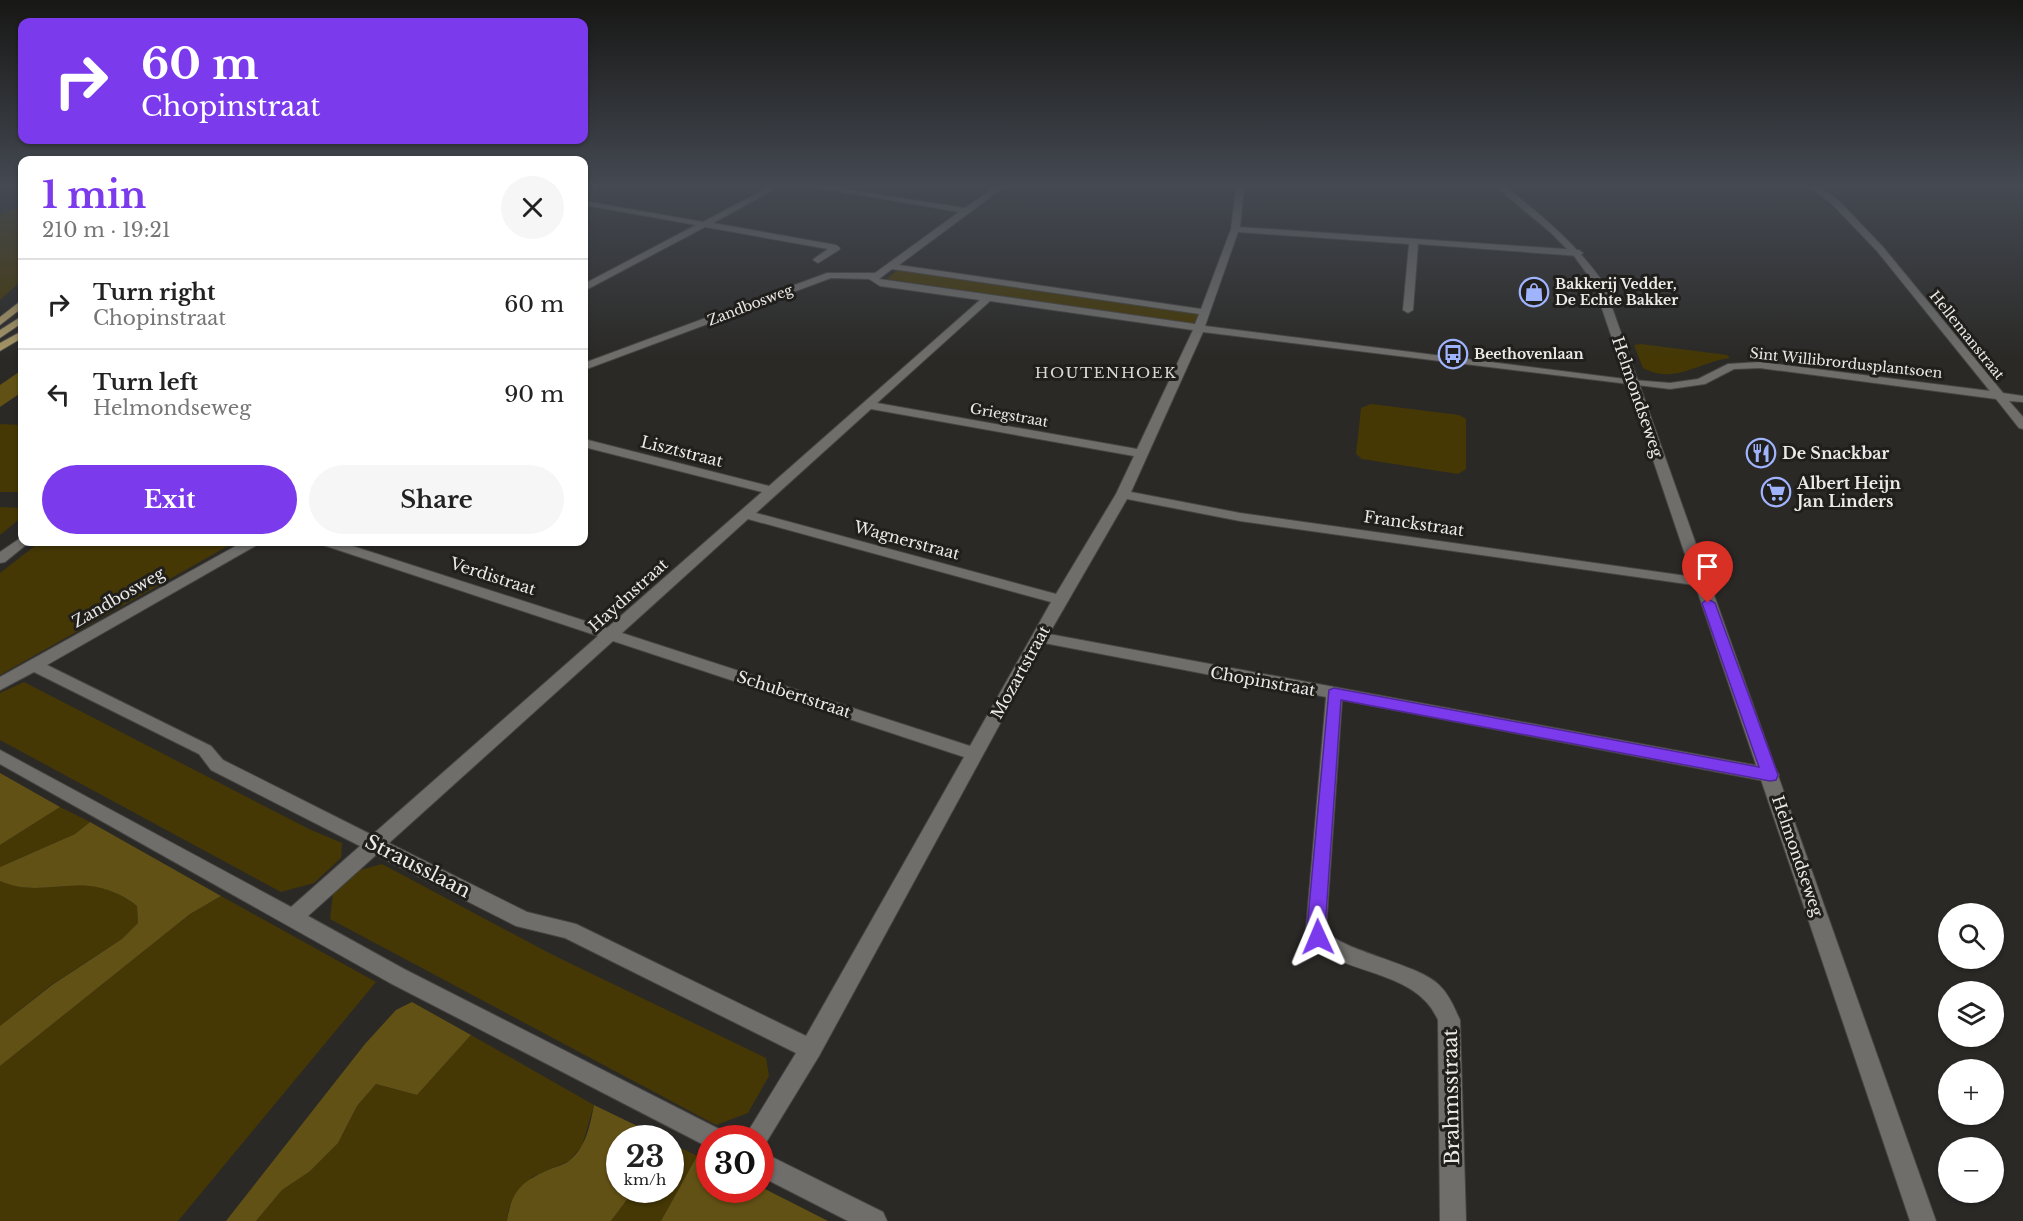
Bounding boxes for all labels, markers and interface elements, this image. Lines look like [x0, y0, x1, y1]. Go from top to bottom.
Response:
text: 60 m [141, 38, 259, 90]
icon: right [42, 42, 120, 120]
text: Chopinstraat [141, 90, 321, 123]
text: 1 min [42, 173, 146, 218]
button: close [501, 176, 564, 239]
text: 210 m · 19:21 [42, 218, 171, 242]
place label: Bakkerij Vedder, De Echte Bakker [1555, 275, 1678, 309]
shop icon: Bakkerij Vedder, De Echte Bakker [1518, 276, 1550, 308]
text: Turn right [93, 279, 215, 306]
street label: Zandbosweg [705, 280, 796, 330]
street label: Hellemanstraat [1926, 287, 2009, 384]
icon: right [42, 288, 75, 321]
text: 60 m [504, 291, 564, 318]
text: Chopinstraat [93, 306, 226, 330]
street label: Helmondseweg [1608, 334, 1668, 460]
bus stop icon: Beethovenlaan [1437, 338, 1469, 370]
street label: Sint Willibrordusplantsoen [1749, 344, 1944, 382]
place label: Beethovenlaan [1474, 345, 1584, 363]
district label: HOUTENHOEK [1035, 363, 1177, 382]
text: Turn left [93, 369, 198, 396]
icon: left [42, 378, 75, 411]
text: 90 m [504, 381, 564, 408]
text: Helmondseweg [93, 396, 251, 420]
street label: Griegstraat [968, 399, 1050, 431]
street label: Lisztstraat [639, 431, 725, 471]
restaurant icon: De Snackbar [1745, 437, 1777, 469]
place label: De Snackbar [1782, 443, 1889, 463]
button: Exit [42, 465, 297, 534]
button: Share [309, 465, 564, 534]
place label: Albert Heijn Jan Linders [1794, 473, 1901, 511]
supermarket icon: Albert Heijn Jan Linders [1760, 476, 1792, 508]
street label: Franckstraat [1362, 506, 1466, 540]
street label: Wagnerstraat [851, 516, 962, 564]
pin [1682, 541, 1733, 603]
icon: arrive [1691, 550, 1724, 583]
street label: Verdistraat [447, 552, 538, 599]
street label: Haydnstraat [584, 554, 672, 636]
street label: Zandbosweg [68, 562, 168, 631]
street label: Mozartstraat [986, 622, 1054, 722]
street label: Chopinstraat [1209, 662, 1317, 700]
street label: Schubertstraat [734, 666, 854, 722]
street label: Helmondseweg [1768, 793, 1828, 919]
street label: Strausslaan [361, 829, 475, 903]
map controls [1938, 903, 2004, 1203]
button: search [1938, 903, 2004, 969]
position arrow [1286, 905, 1350, 969]
button: layers [1938, 981, 2004, 1047]
street label: Brahmsstraat [1438, 1028, 1464, 1165]
button: + [1938, 1059, 2004, 1125]
speed limit sign: 30 [696, 1125, 774, 1203]
button: − [1938, 1137, 2004, 1203]
text: 23 [626, 1138, 664, 1175]
text: km/h [624, 1170, 666, 1189]

